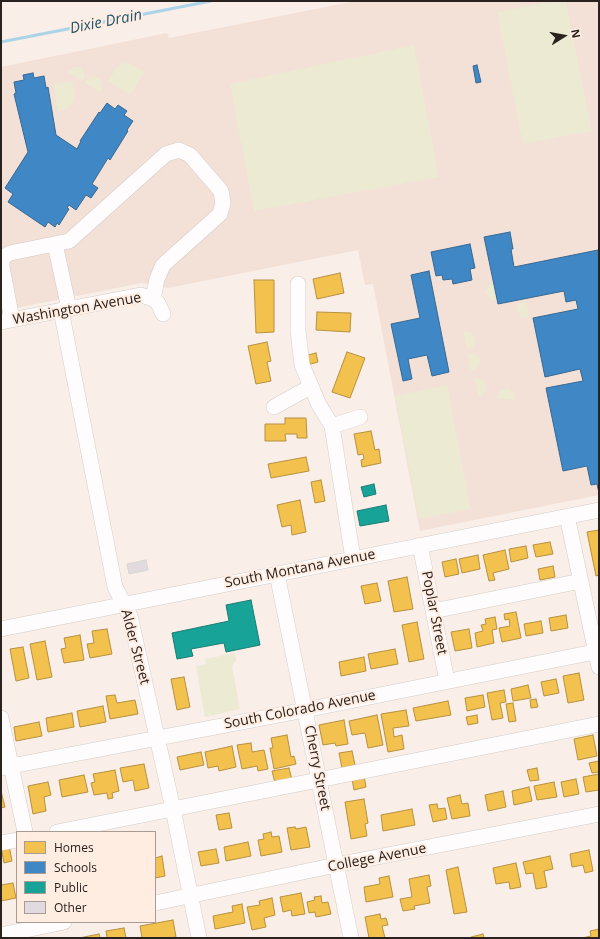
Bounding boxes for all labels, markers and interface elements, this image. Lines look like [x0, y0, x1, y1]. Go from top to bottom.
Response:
water label: Dixie Drain [68, 6, 144, 38]
north arrow [544, 16, 584, 56]
text: N [568, 28, 584, 39]
street label: Washington Avenue [11, 289, 143, 329]
street label: South Montana Avenue [223, 546, 377, 592]
street label: Poplar Street [418, 570, 450, 656]
street label: Alder Street [117, 608, 153, 686]
street label: South Colorado Avenue [223, 687, 377, 733]
street label: Cherry Street [301, 724, 333, 812]
legend [16, 831, 156, 923]
text: Homes [54, 839, 94, 856]
street label: College Avenue [326, 840, 428, 876]
text: Schools [54, 859, 97, 876]
text: Public [54, 879, 88, 896]
text: Other [54, 899, 87, 916]

